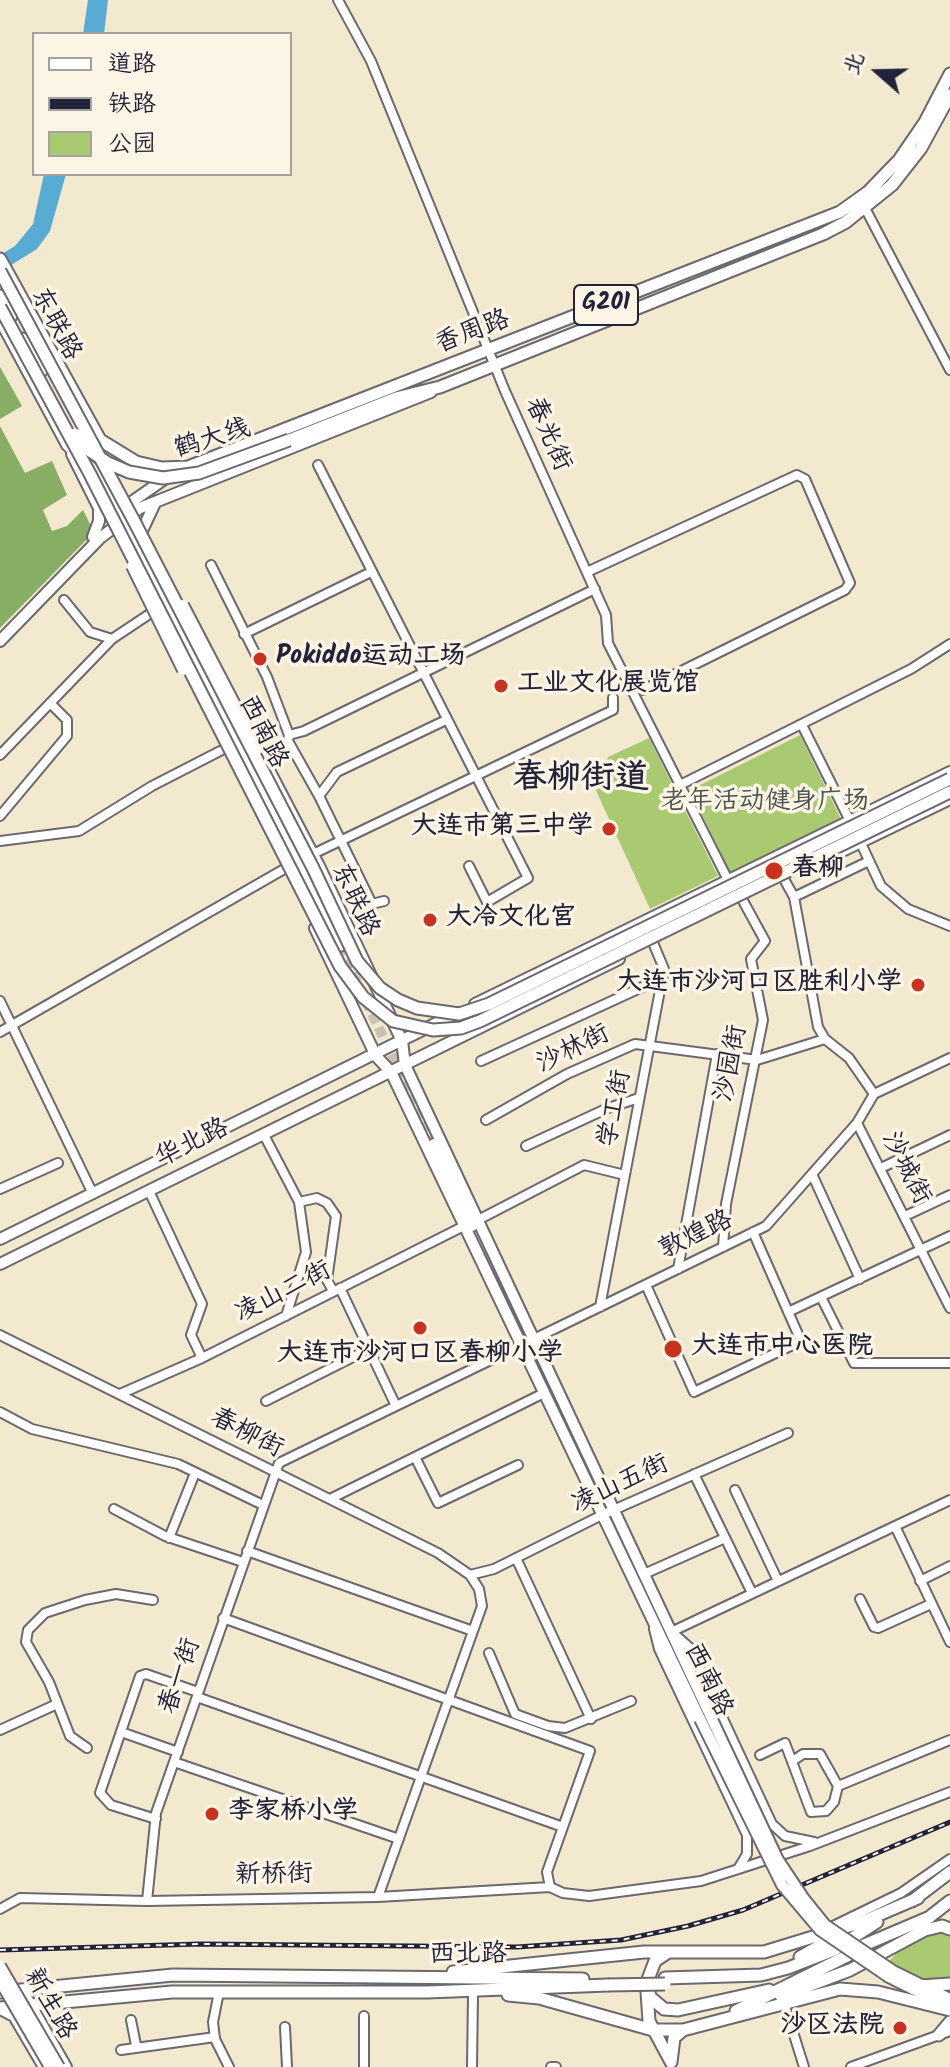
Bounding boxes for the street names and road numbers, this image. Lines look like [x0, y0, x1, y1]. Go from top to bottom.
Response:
street label: 东联路 [22, 283, 86, 367]
road number: G201 [574, 285, 638, 325]
street label: 香周路 [431, 305, 515, 363]
street label: 春光街 [516, 393, 576, 477]
street label: 鹤大线 [171, 415, 255, 467]
street label: 西南路 [229, 691, 293, 775]
street label: 东联路 [322, 859, 384, 943]
street label: 沙林街 [532, 1020, 616, 1082]
street label: 沙园街 [710, 1023, 756, 1105]
street label: 学工街 [594, 1068, 640, 1150]
street label: 华北路 [151, 1114, 235, 1176]
street label: 沙城街 [872, 1127, 936, 1211]
street label: 敦煌路 [655, 1206, 739, 1268]
street label: 凌山二街 [231, 1256, 337, 1332]
street label: 春柳街 [204, 1403, 288, 1467]
street label: 凌山五街 [567, 1450, 675, 1522]
street label: 春一街 [155, 1635, 209, 1719]
street label: 西南路 [675, 1639, 737, 1723]
street label: 新桥街 [235, 1861, 313, 1893]
street label: 西北路 [429, 1941, 507, 1973]
street label: 新生路 [15, 1963, 81, 2047]

